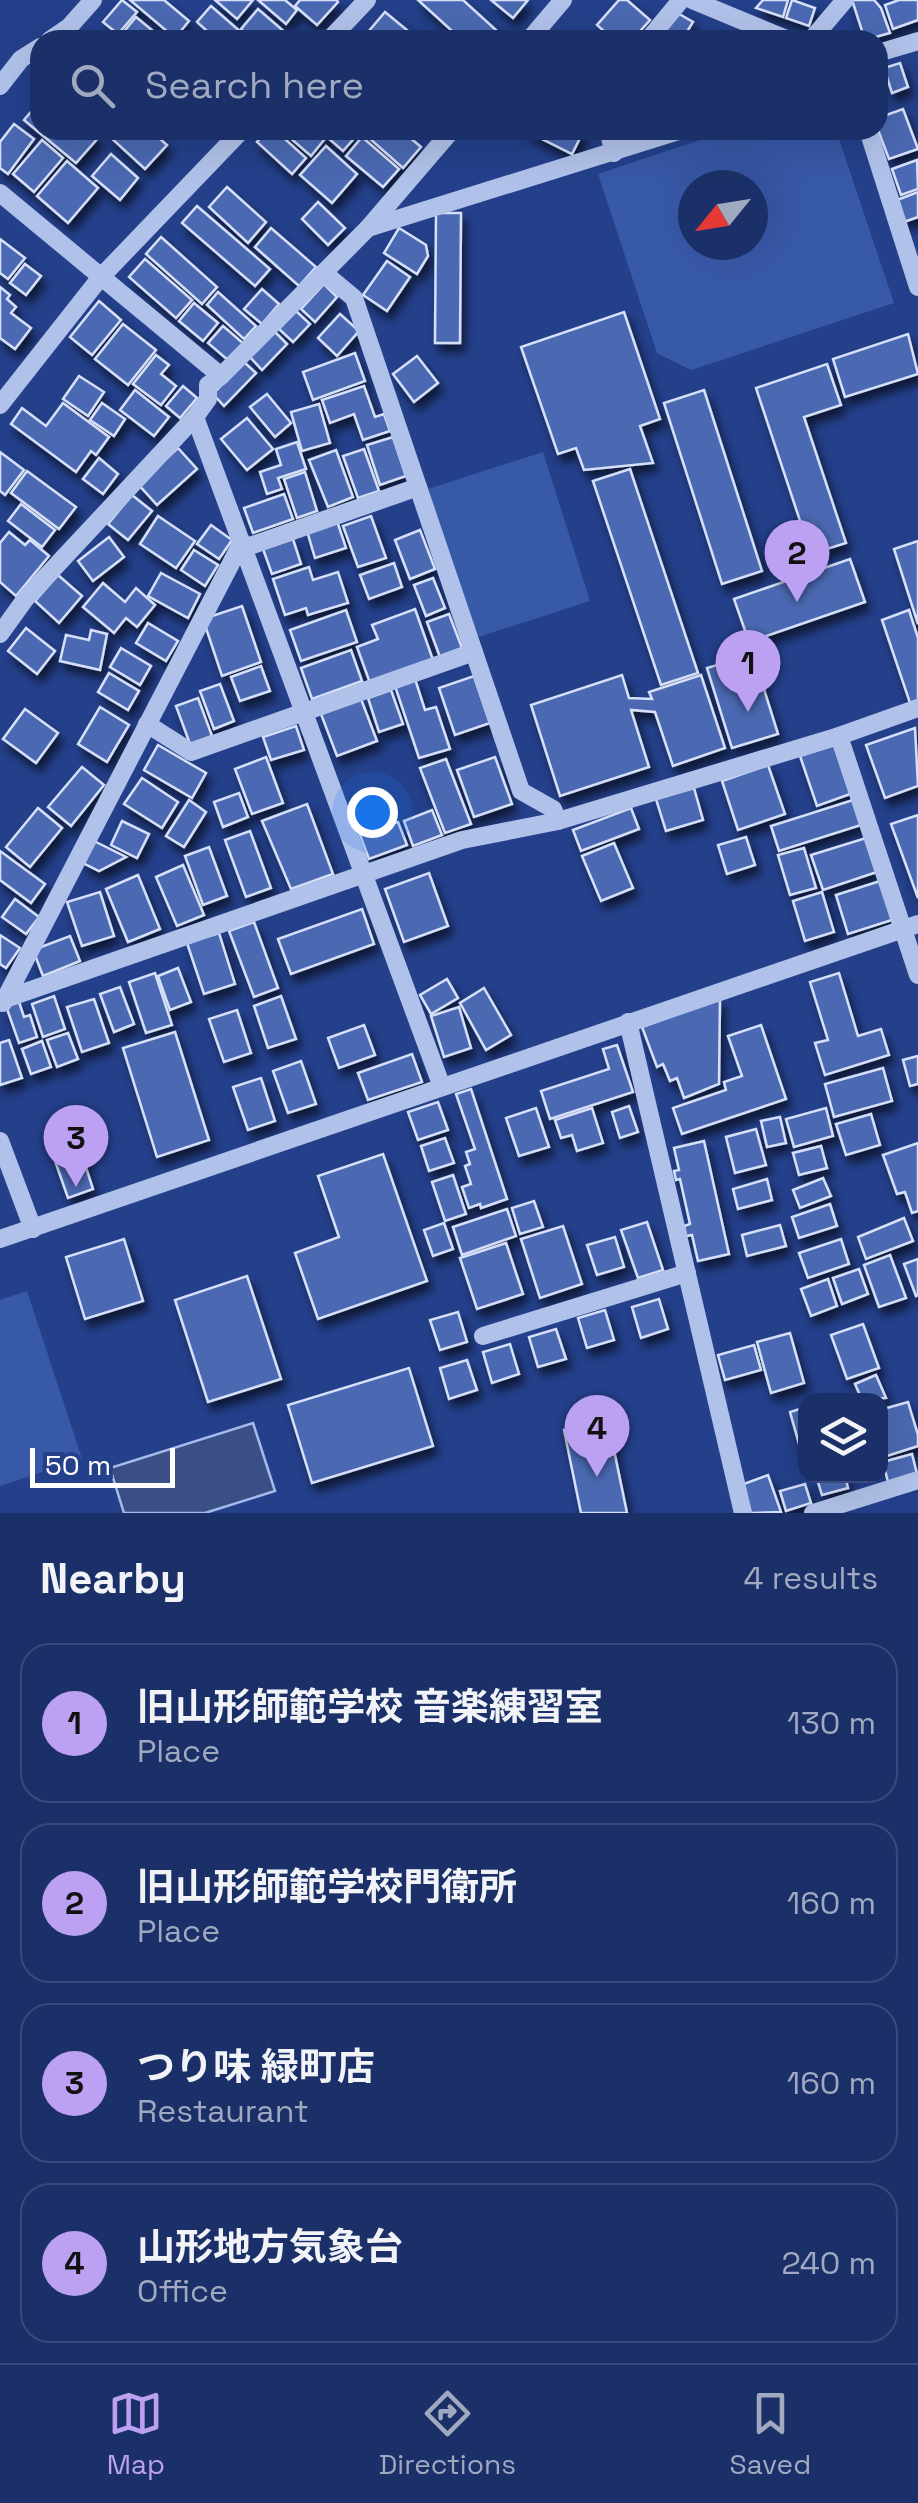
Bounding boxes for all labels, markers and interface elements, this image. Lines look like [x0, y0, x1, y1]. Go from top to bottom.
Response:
search box [30, 30, 888, 140]
icon: search [65, 58, 120, 113]
text: Search here [145, 61, 364, 109]
north arrow [678, 170, 768, 260]
pin: 2 [764, 520, 830, 602]
pin: 1 [716, 630, 780, 712]
your location [347, 787, 398, 838]
pin: 3 [44, 1104, 108, 1187]
map controls [798, 1393, 888, 1483]
button: layers [798, 1393, 888, 1483]
pin: 4 [564, 1394, 630, 1477]
scale bar [30, 1443, 175, 1488]
text: 50 m [45, 1447, 111, 1483]
text: Nearby [40, 1552, 186, 1605]
text: 4 results [743, 1558, 878, 1598]
text: 旧山形師範学校 音楽練習室 [137, 1683, 603, 1731]
text: 1 [67, 1703, 82, 1743]
text: 130 m [787, 1703, 876, 1743]
text: Place [137, 1731, 220, 1771]
text: 旧山形師範学校門衛所 [137, 1863, 517, 1911]
text: 2 [65, 1883, 84, 1923]
text: 160 m [787, 1883, 876, 1923]
text: Place [137, 1911, 220, 1951]
text: つり味 緑町店 [137, 2043, 375, 2091]
text: 3 [65, 2063, 84, 2103]
text: 160 m [787, 2063, 876, 2103]
text: Restaurant [137, 2091, 309, 2131]
text: 山形地方気象台 [137, 2223, 403, 2271]
text: 4 [64, 2243, 85, 2283]
text: 240 m [781, 2243, 876, 2283]
text: Office [137, 2271, 228, 2311]
tab: Map [107, 2386, 165, 2482]
tab: Directions [379, 2386, 516, 2482]
tab: Saved [730, 2386, 811, 2482]

